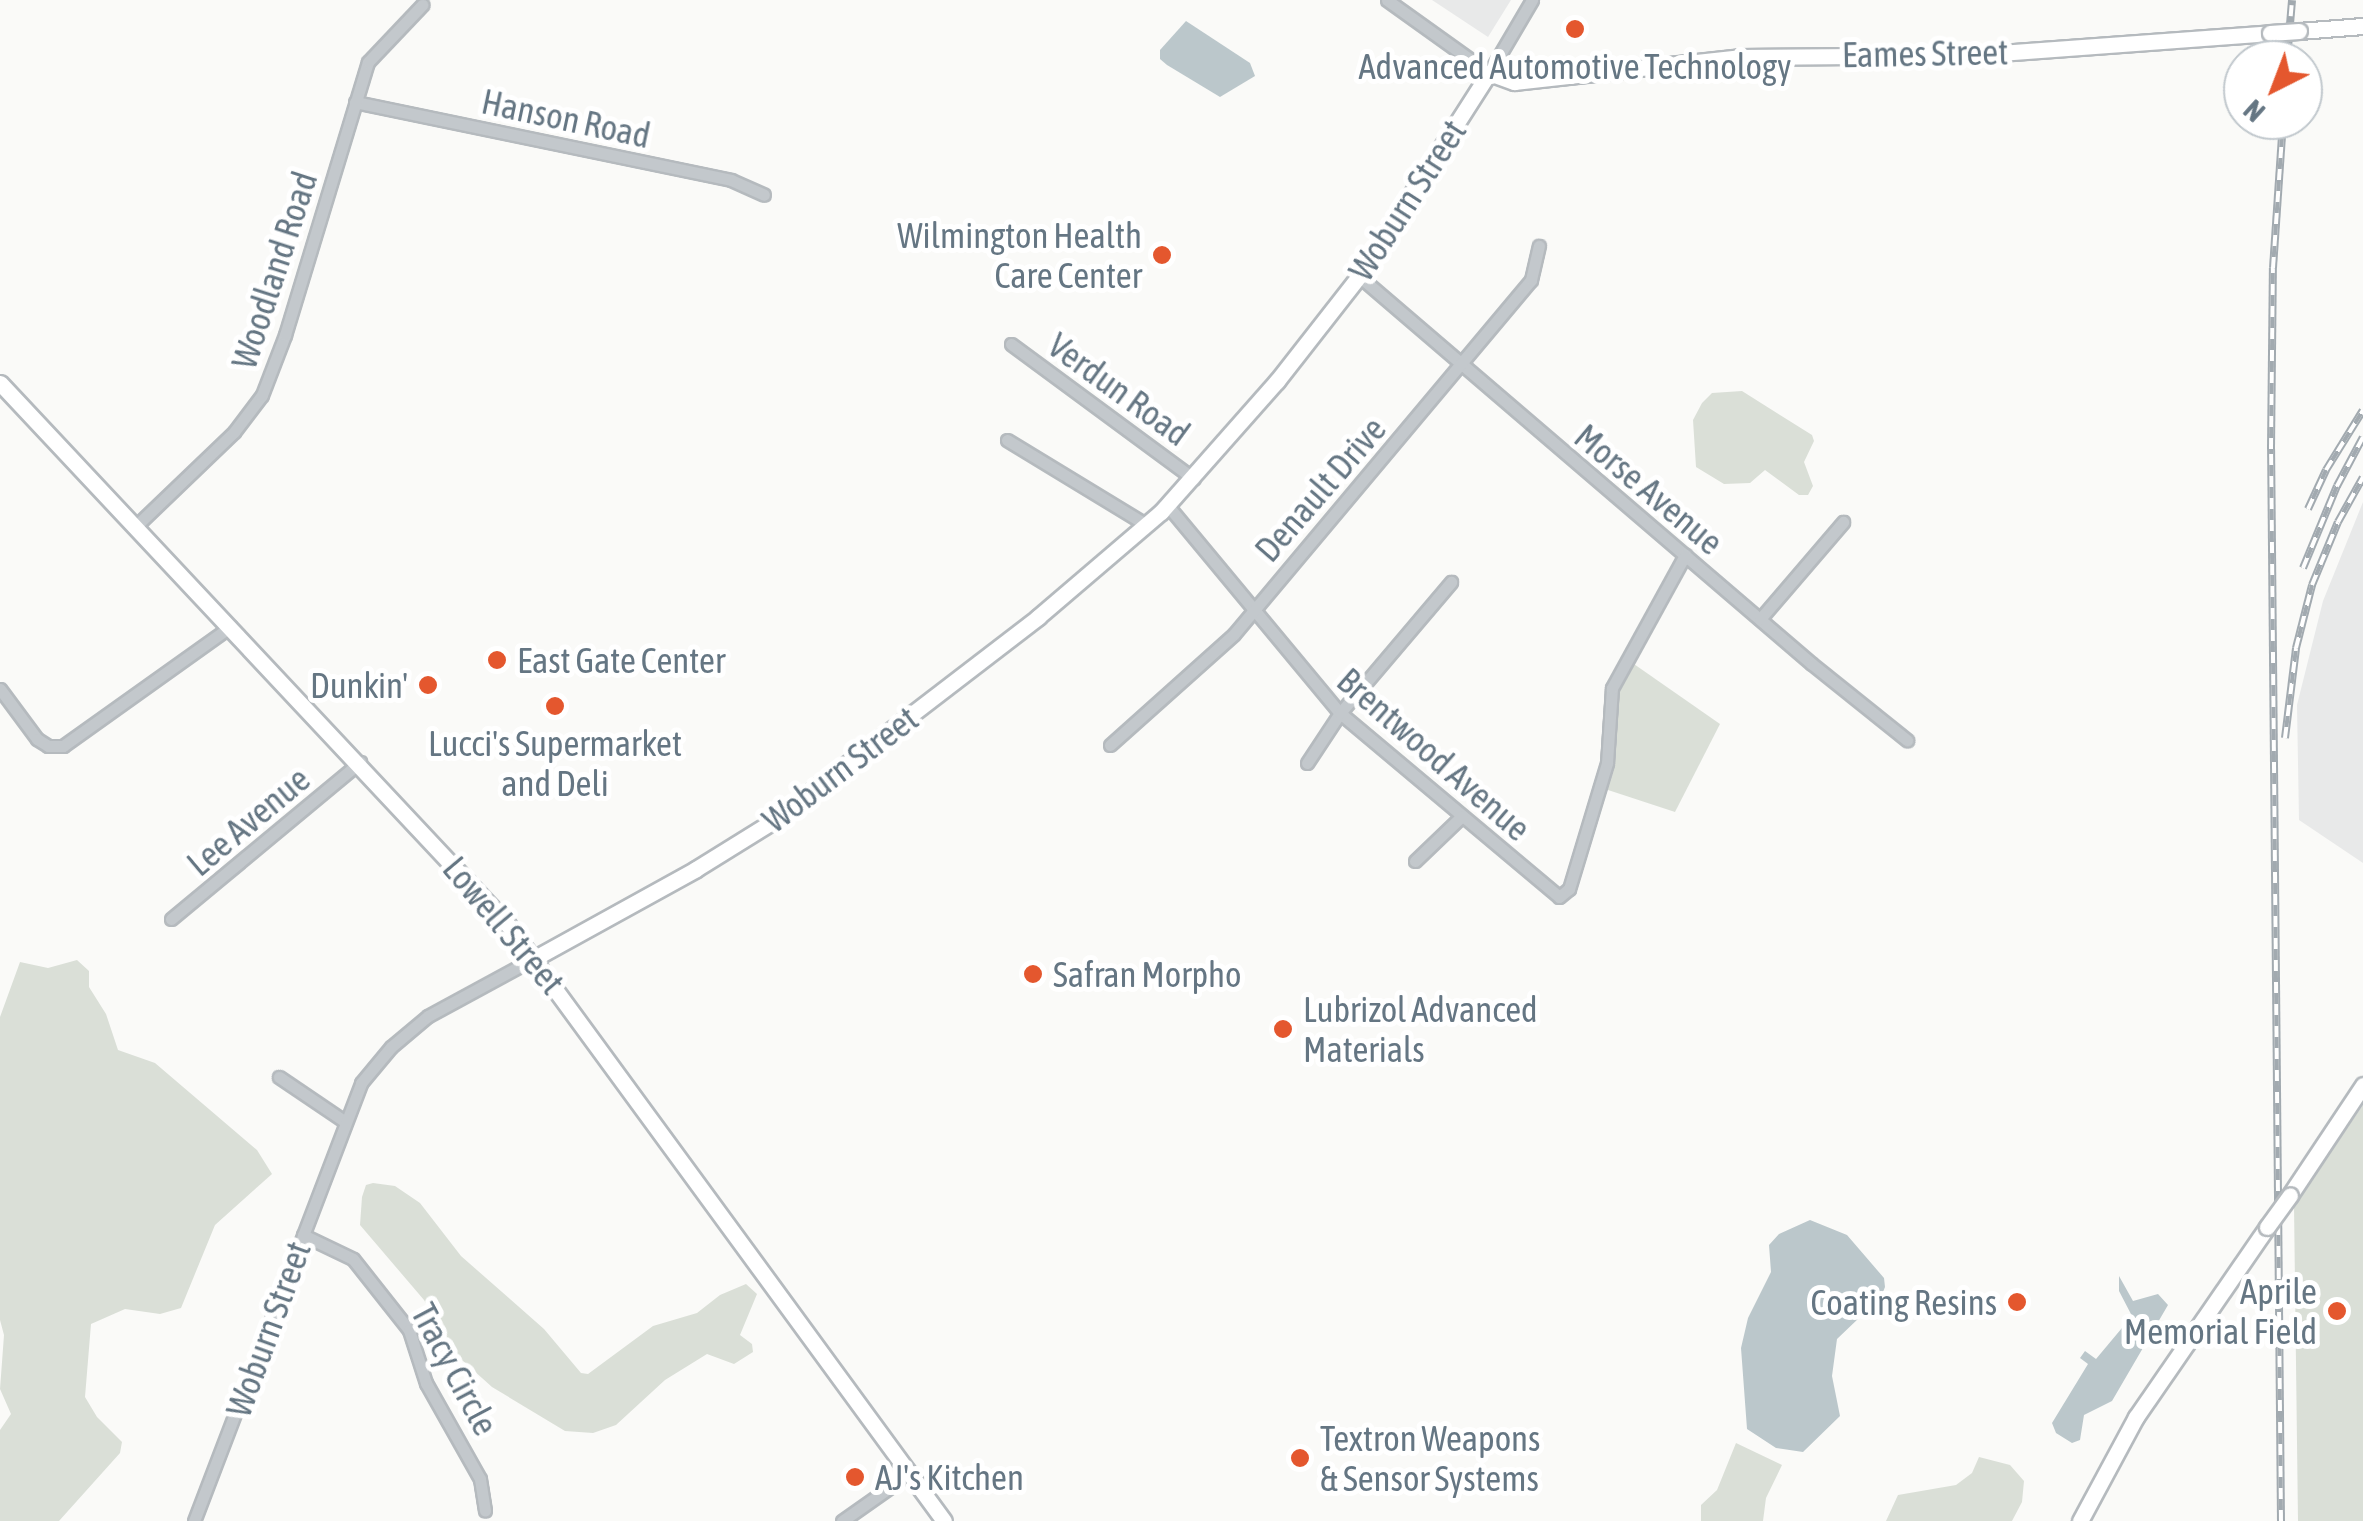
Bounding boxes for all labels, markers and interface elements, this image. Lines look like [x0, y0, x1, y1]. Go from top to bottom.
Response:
marker: Advanced Automotive Technology [1564, 18, 1586, 40]
street label: Eames Street [1842, 31, 2008, 75]
north arrow [2223, 40, 2323, 140]
place label: Advanced Automotive Technology [1358, 45, 1792, 87]
street label: Hanson Road [478, 80, 654, 156]
text: N [2237, 93, 2271, 128]
street label: Woburn Street [1340, 112, 1474, 288]
street label: Woodland Road [222, 166, 326, 374]
place label: Wilmington Health Care Center [897, 214, 1142, 296]
marker: Wilmington Health Care Center [1151, 244, 1173, 266]
street label: Verdun Road [1040, 324, 1198, 454]
street label: Denault Drive [1246, 408, 1394, 570]
street label: Morse Avenue [1567, 415, 1731, 563]
place label: East Gate Center [517, 639, 725, 681]
marker: East Gate Center [486, 649, 508, 671]
street label: Brentwood Avenue [1329, 659, 1539, 849]
place label: Dunkin' [310, 664, 408, 706]
marker: Dunkin' [417, 674, 439, 696]
marker: Lucci's Supermarket and Deli [544, 695, 566, 717]
street label: Woburn Street [754, 697, 926, 841]
place label: Lucci's Supermarket and Deli [428, 722, 682, 804]
street label: Lee Avenue [178, 758, 318, 884]
street label: Lowell Street [434, 848, 574, 1002]
place label: Safran Morpho [1053, 953, 1242, 995]
marker: Safran Morpho [1022, 963, 1044, 985]
place label: Lubrizol Advanced Materials [1303, 988, 1537, 1070]
marker: Lubrizol Advanced Materials [1272, 1018, 1294, 1040]
street label: Woburn Street [217, 1236, 319, 1422]
place label: Aprile Memorial Field [2124, 1270, 2317, 1352]
place label: Coating Resins [1810, 1281, 1997, 1323]
marker: Coating Resins [2006, 1291, 2028, 1313]
street label: Tracy Circle [403, 1296, 507, 1442]
marker: Aprile Memorial Field [2326, 1300, 2348, 1322]
place label: Textron Weapons & Sensor Systems [1320, 1417, 1540, 1499]
marker: Textron Weapons & Sensor Systems [1289, 1447, 1311, 1469]
place label: AJ's Kitchen [875, 1456, 1024, 1498]
marker: AJ's Kitchen [844, 1466, 866, 1488]

